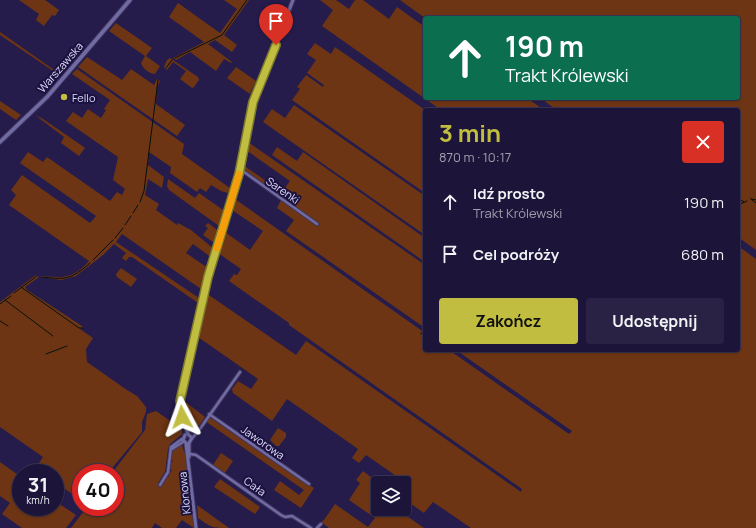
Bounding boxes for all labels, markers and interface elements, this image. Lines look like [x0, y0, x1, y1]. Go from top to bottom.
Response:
pin [259, 4, 293, 45]
icon: arrive [265, 10, 287, 32]
text: 190 m [505, 27, 584, 65]
icon: ahead [439, 32, 491, 84]
street label: Warszawska [34, 39, 86, 95]
text: Trakt Królewski [505, 63, 629, 87]
place label: Fello [72, 90, 96, 105]
marker: Fello [59, 92, 69, 102]
text: 3 min [439, 116, 501, 149]
button: close [682, 121, 724, 163]
text: 870 m · 10:17 [439, 148, 511, 166]
street label: Sarenki [263, 173, 303, 207]
text: Idź prosto [473, 183, 545, 204]
icon: ahead [439, 191, 461, 213]
text: 190 m [684, 192, 724, 213]
text: Trakt Królewski [473, 204, 562, 222]
icon: arrive [439, 243, 461, 265]
text: Cel podróży [473, 244, 559, 265]
text: 680 m [681, 244, 724, 265]
button: Zakończ [439, 298, 578, 344]
button: Udostępnij [586, 298, 724, 344]
position arrow [161, 396, 203, 438]
street label: Jaworowa [238, 421, 288, 463]
speed limit sign: 40 [72, 464, 124, 516]
text: 31 [28, 471, 48, 498]
street label: Klonowa [174, 471, 194, 515]
street label: Cała [241, 473, 269, 499]
map controls [371, 476, 411, 516]
button: layers [371, 476, 411, 516]
text: km/h [26, 493, 50, 507]

